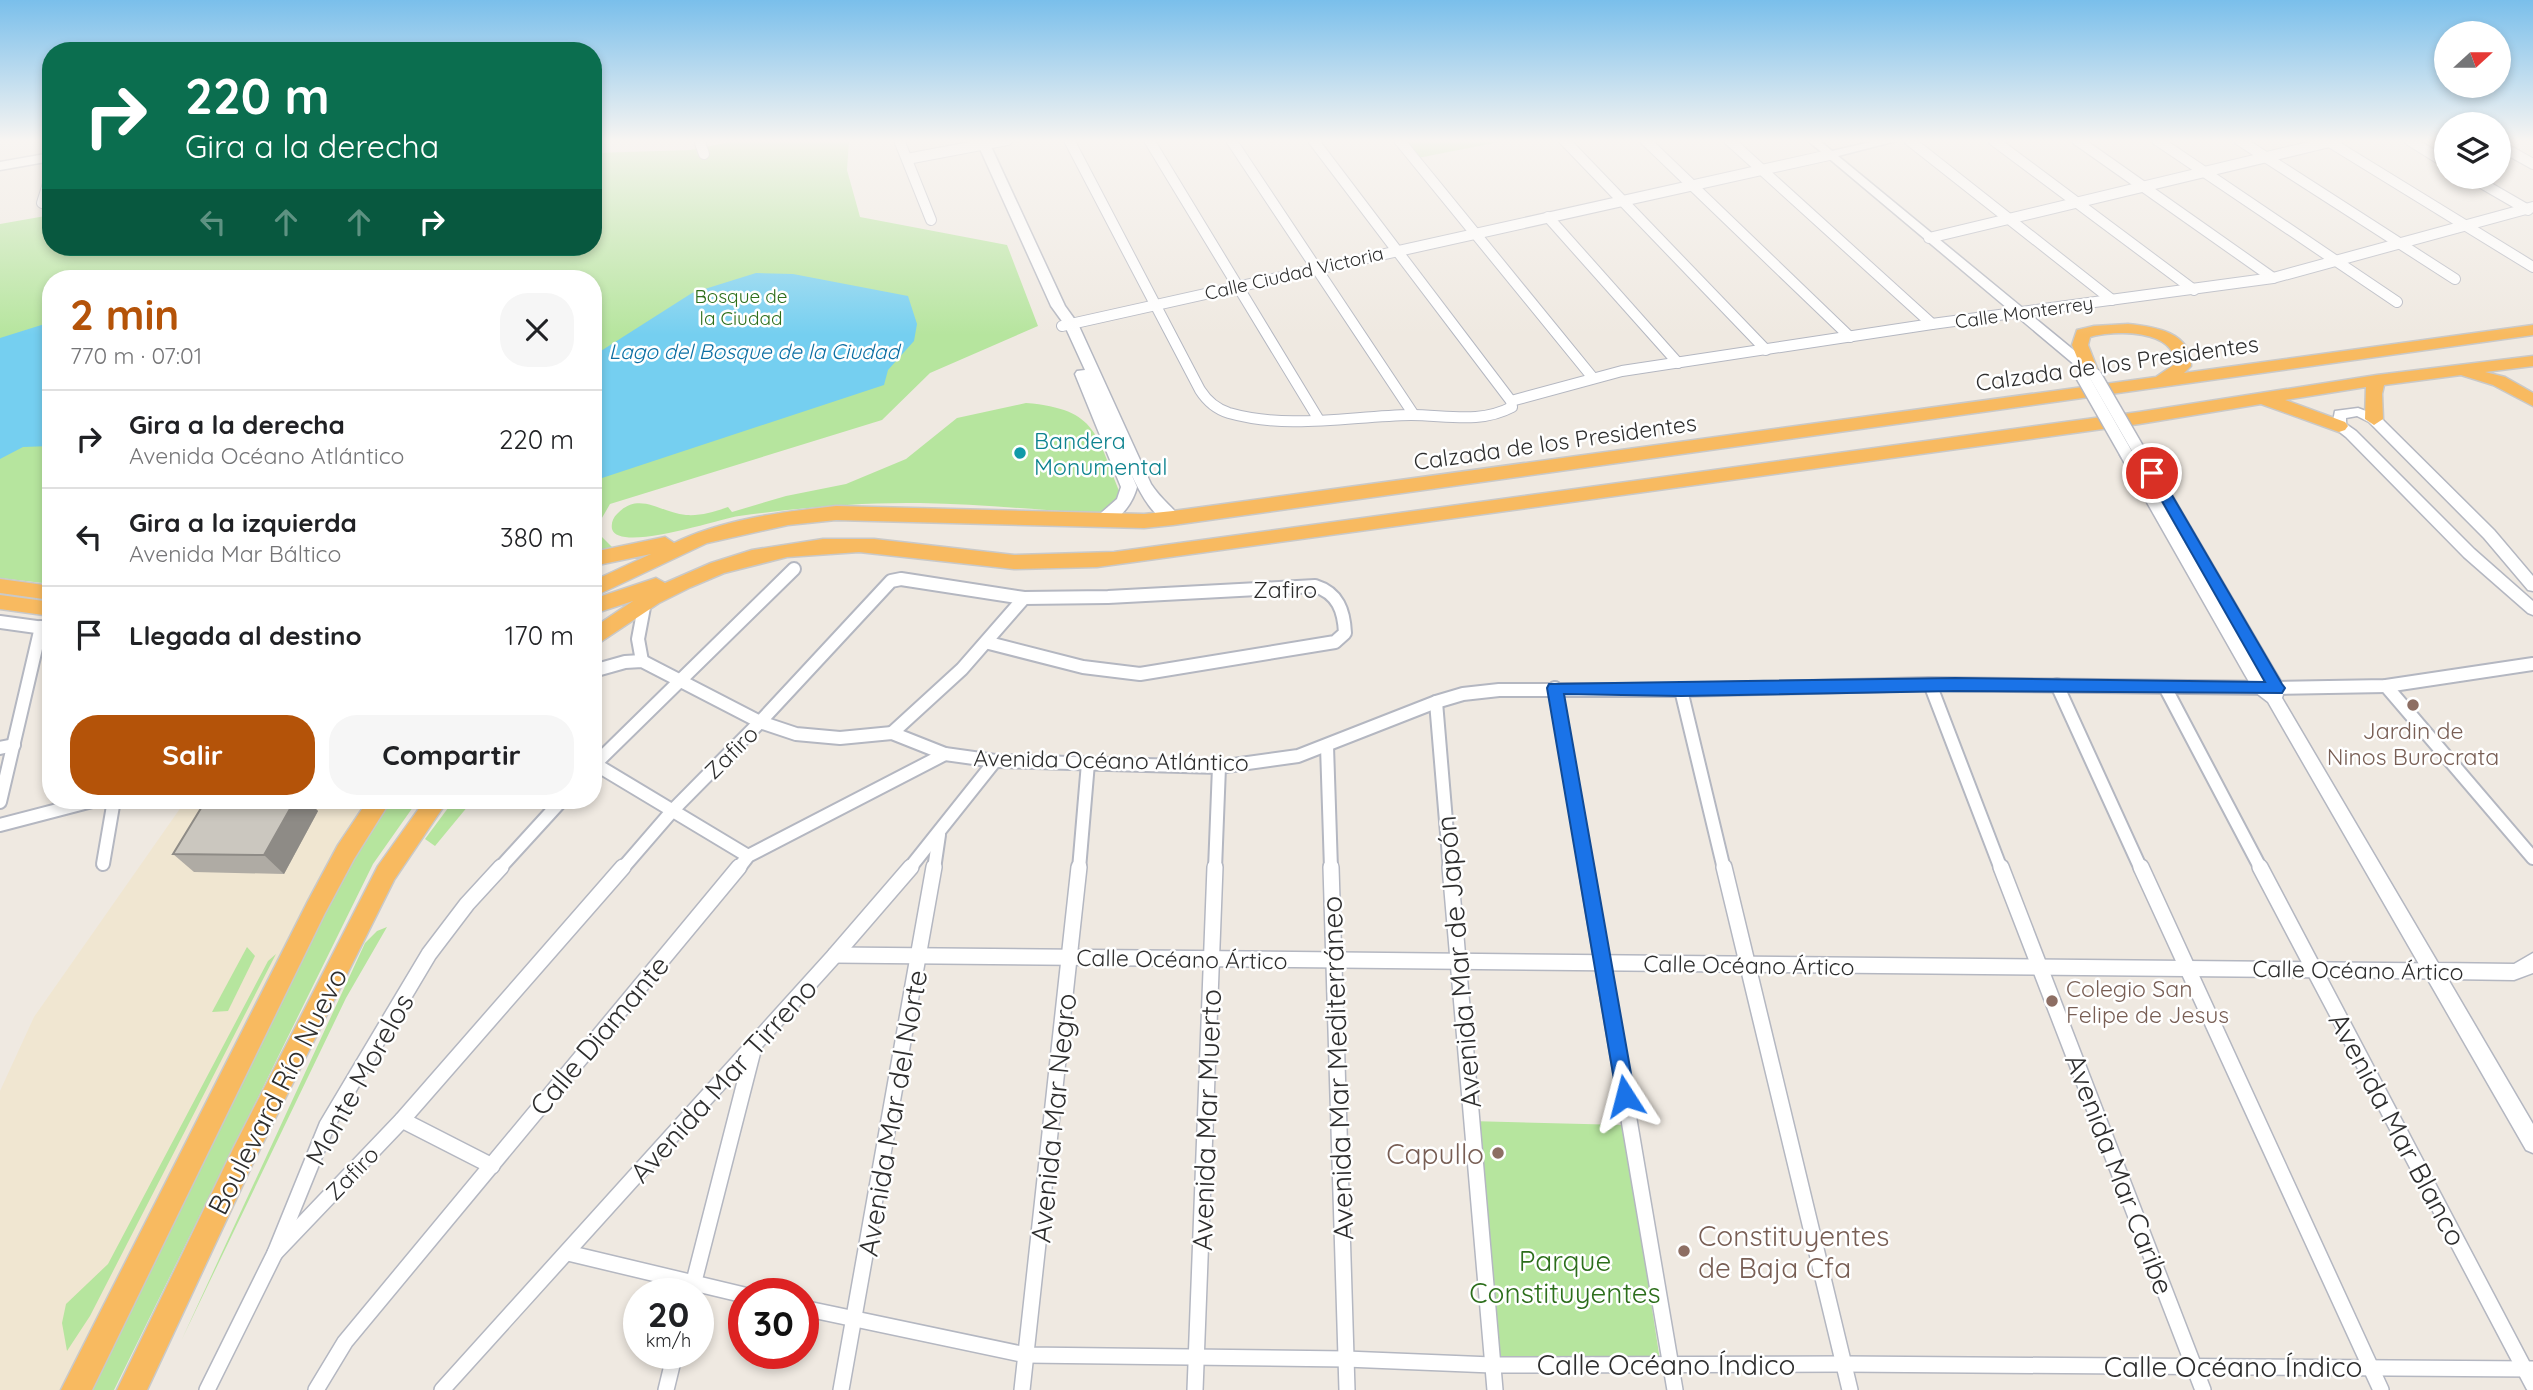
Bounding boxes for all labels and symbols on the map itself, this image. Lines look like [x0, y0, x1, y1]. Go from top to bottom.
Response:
north arrow [2434, 21, 2511, 98]
street label: Calle Ciudad Victoria [1202, 241, 1386, 305]
park label: Bosque de la Ciudad [694, 284, 788, 330]
street label: Calle Monterrey [1953, 290, 2095, 334]
street label: Calzada de los Presidentes [1974, 329, 2260, 397]
water label: Lago del Bosque de la Ciudad [609, 338, 902, 364]
street label: Calzada de los Presidentes [1412, 408, 1698, 476]
place label: Bandera Monumental [1034, 426, 1168, 481]
pin [2122, 443, 2182, 503]
marker: Bandera Monumental [1012, 445, 1028, 461]
street label: Zafiro [1253, 575, 1317, 604]
marker: Jardin de Ninos Burocrata [2405, 697, 2421, 713]
place label: Jardin de Ninos Burocrata [2327, 716, 2499, 771]
street label: Zafiro [698, 719, 764, 785]
street label: Avenida Océano Atlántico [973, 743, 1249, 777]
street label: Avenida Mar de Japón [1428, 814, 1488, 1110]
street label: Avenida Mar Mediterráneo [1314, 895, 1360, 1241]
street label: Calle Océano Ártico [1076, 943, 1288, 975]
street label: Calle Diamante [522, 948, 676, 1122]
street label: Calle Océano Ártico [1643, 949, 1855, 981]
street label: Calle Océano Ártico [2252, 954, 2464, 986]
street label: Boulevard Río Nuevo [200, 962, 354, 1220]
street label: Avenida Mar del Norte [850, 967, 934, 1259]
street label: Avenida Mar Tirreno [622, 971, 824, 1189]
place label: Colegio San Felipe de Jesus [2066, 974, 2229, 1029]
street label: Monte Morelos [297, 987, 421, 1171]
street label: Avenida Mar Muerto [1184, 988, 1228, 1252]
street label: Avenida Mar Negro [1022, 991, 1084, 1245]
marker: Colegio San Felipe de Jesus [2044, 993, 2060, 1009]
street label: Avenida Mar Blanco [2322, 1006, 2474, 1252]
street label: Avenida Mar Caribe [2058, 1049, 2182, 1299]
position arrow [1588, 1059, 1662, 1133]
place label: Capullo [1386, 1136, 1484, 1171]
street label: Zafiro [319, 1140, 385, 1206]
marker: Capullo [1490, 1145, 1506, 1161]
place label: Constituyentes de Baja Cfa [1698, 1218, 1890, 1285]
park label: Parque Constituyentes [1469, 1243, 1661, 1310]
marker: Constituyentes de Baja Cfa [1676, 1243, 1692, 1259]
speed limit sign: 30 [728, 1278, 819, 1369]
street label: Calle Océano Índico [1537, 1347, 1795, 1382]
street label: Calle Océano Índico [2104, 1349, 2362, 1384]

